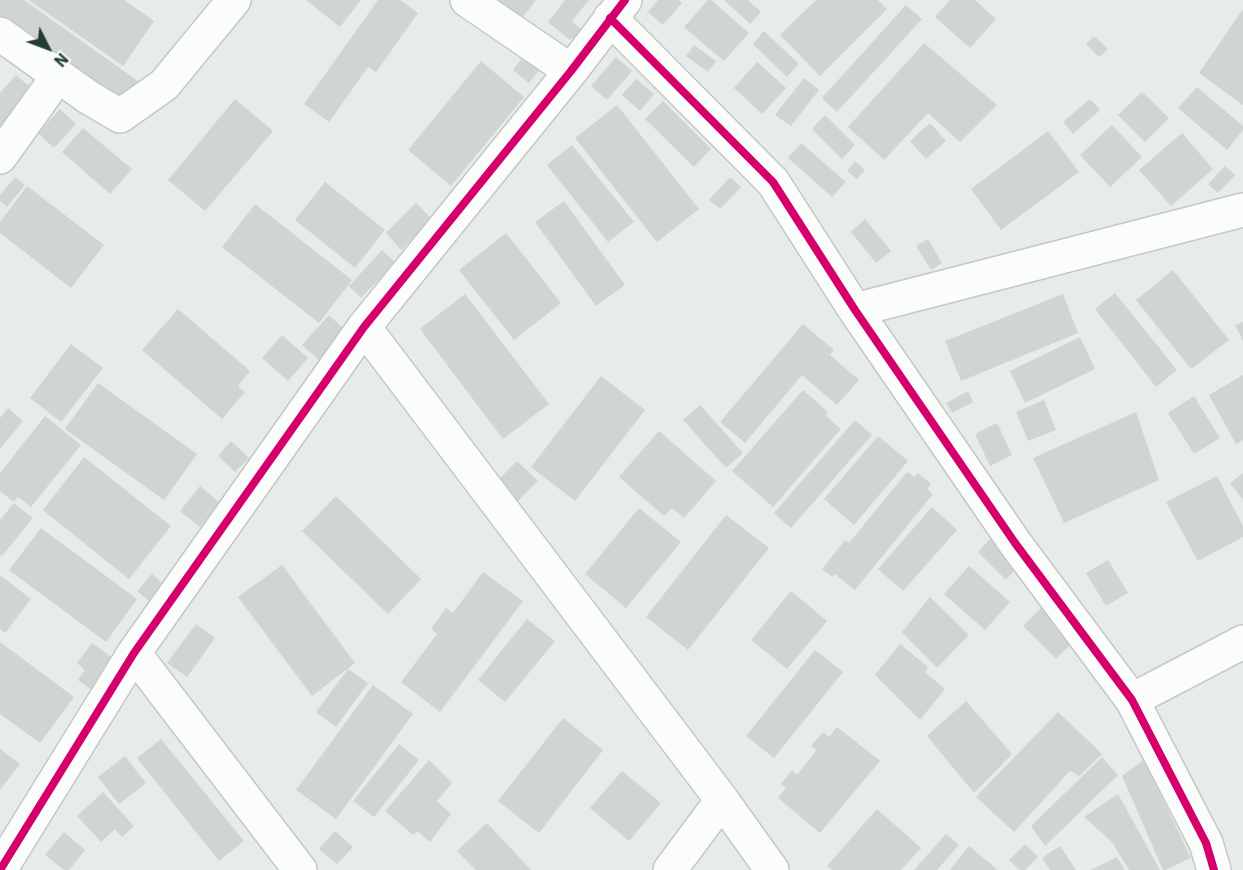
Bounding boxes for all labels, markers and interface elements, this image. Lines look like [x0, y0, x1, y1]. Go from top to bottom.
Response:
north arrow [18, 18, 78, 78]
text: N [50, 49, 73, 71]

